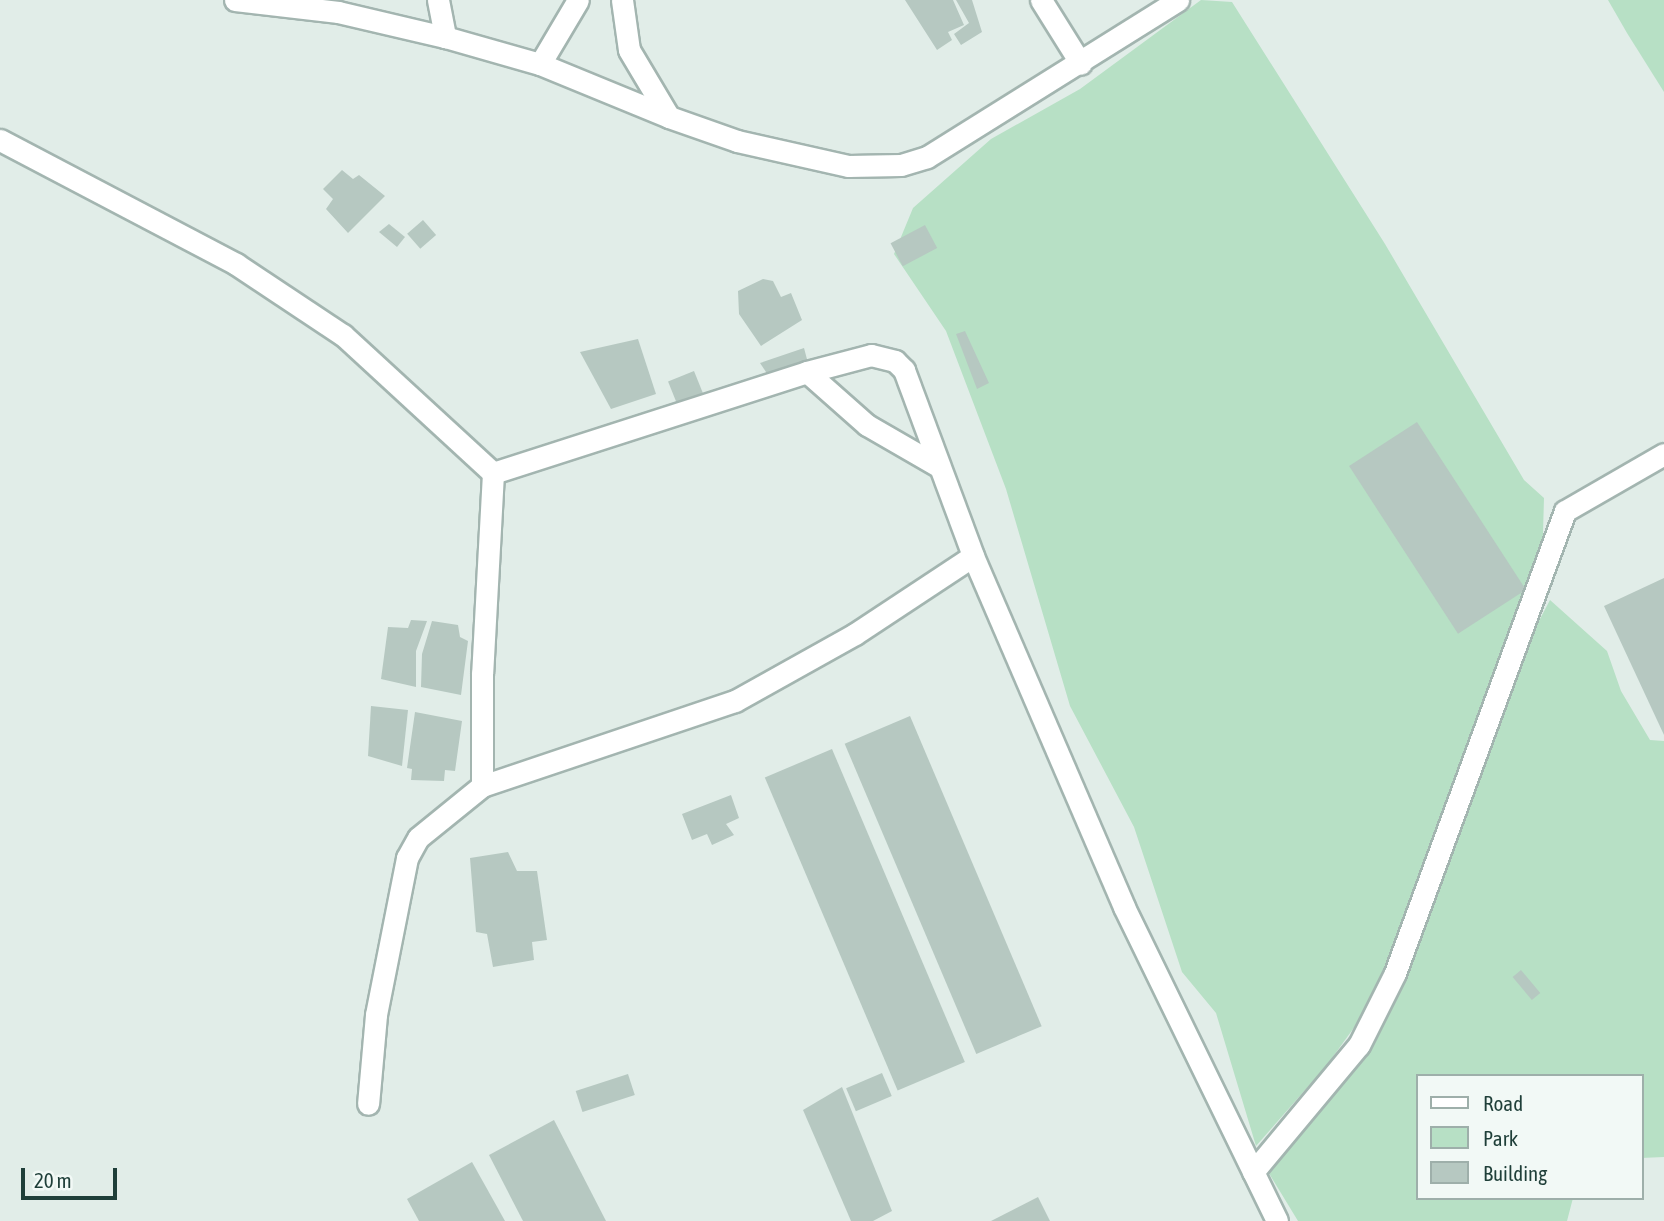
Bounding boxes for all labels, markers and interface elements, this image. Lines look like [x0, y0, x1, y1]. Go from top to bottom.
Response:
legend [1416, 1074, 1643, 1200]
text: Road [1483, 1091, 1523, 1115]
text: Park [1483, 1126, 1518, 1150]
scale bar [24, 1154, 121, 1198]
text: Building [1483, 1161, 1547, 1185]
text: 20 m [34, 1168, 72, 1192]

